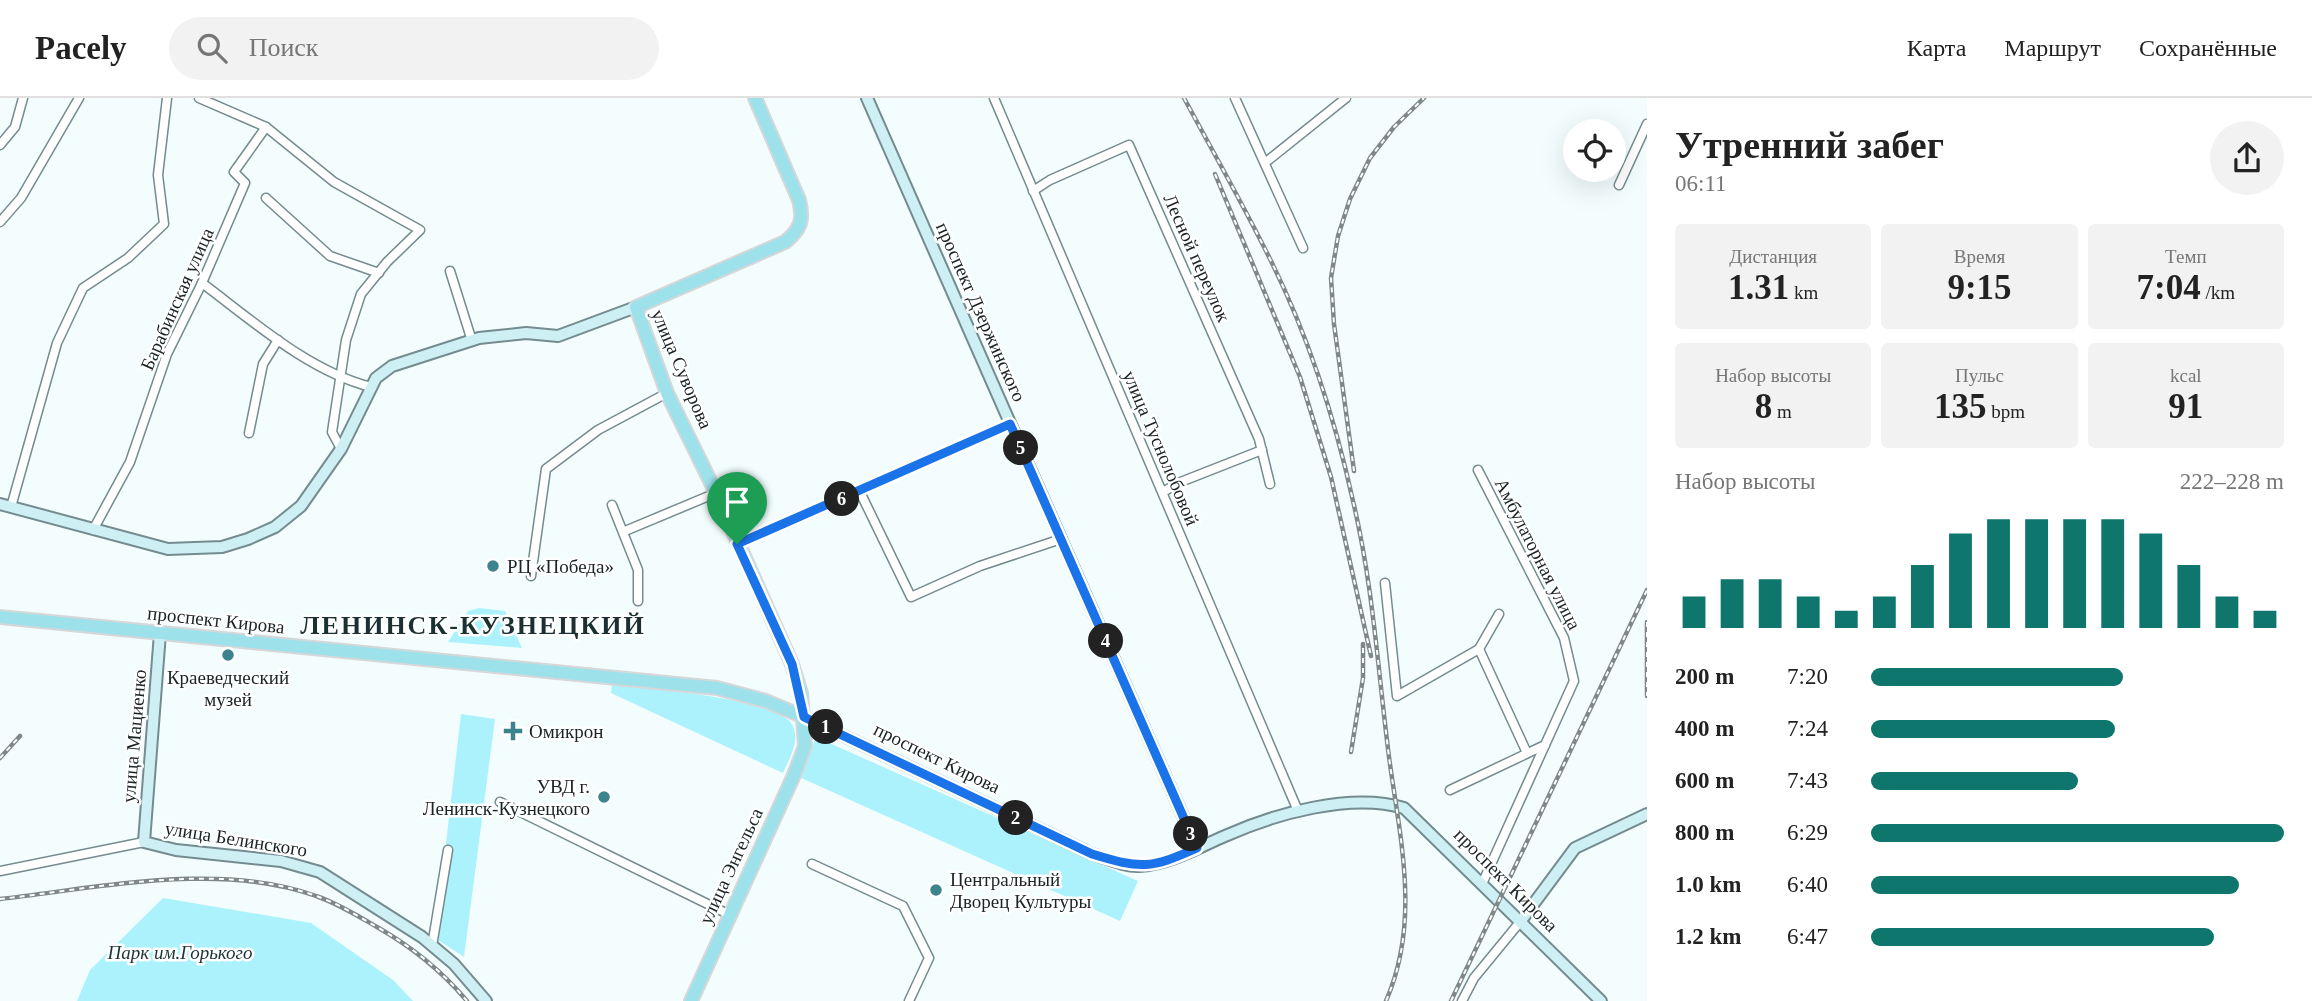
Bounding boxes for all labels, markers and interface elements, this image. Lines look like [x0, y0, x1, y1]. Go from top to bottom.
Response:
search box [169, 17, 659, 80]
icon: search [193, 29, 231, 67]
text: Pacely [35, 30, 127, 66]
text: Поиск [249, 33, 319, 62]
text: Карта [1907, 35, 1966, 61]
text: Маршрут [2004, 35, 2101, 61]
text: Сохранённые [2139, 35, 2277, 61]
map controls [1563, 119, 1626, 182]
button: locate [1563, 119, 1626, 182]
button: share [2210, 121, 2284, 195]
text: Утренний забег [1675, 124, 1944, 166]
text: 06:11 [1675, 171, 1727, 196]
street label: Лесной переулок [1159, 191, 1235, 326]
street label: проспект Дзержинского [932, 219, 1030, 405]
street label: Барабинская улица [136, 224, 218, 373]
text: Дистанция [1729, 246, 1817, 267]
text: Время [1954, 246, 2005, 267]
text: Темп [2165, 246, 2207, 267]
text: 1.31 [1728, 268, 1789, 307]
text: 9:15 [1947, 268, 2012, 307]
text: 7:04 [2137, 268, 2201, 307]
text: km [1789, 282, 1818, 303]
text: /km [2201, 282, 2235, 303]
street label: улица Суворова [647, 306, 717, 432]
text: Набор высоты [1715, 365, 1831, 386]
text: Пульс [1955, 365, 2004, 386]
text: kcal [2170, 365, 2202, 386]
street label: улица Туснолобовой [1119, 367, 1203, 529]
text: 8 [1755, 387, 1772, 426]
text: 135 [1934, 387, 1986, 426]
text: 91 [2168, 387, 2203, 426]
text: m [1772, 401, 1792, 422]
text: bpm [1986, 401, 2025, 422]
pin: 5 [1004, 430, 1038, 466]
text: 5 [1016, 437, 1025, 458]
text: Набор высоты [1675, 469, 1816, 494]
text: 222–228 m [2180, 469, 2284, 494]
pin [707, 472, 767, 544]
street label: Амбулаторная улица [1491, 475, 1585, 634]
pin: 6 [824, 482, 860, 516]
icon: arrive [718, 483, 756, 521]
text: 6 [837, 488, 846, 509]
place label: РЦ «Победа» [507, 556, 614, 577]
marker: РЦ «Победа» [485, 558, 501, 574]
street label: проспект Кирова [146, 602, 286, 638]
district label: ЛЕНИНСК-КУЗНЕЦКИЙ [300, 611, 646, 640]
pin: 4 [1088, 624, 1124, 658]
text: 4 [1101, 630, 1110, 651]
marker: Краеведческий музей [220, 647, 236, 663]
text: 200 m [1675, 664, 1734, 689]
text: 7:20 [1787, 664, 1828, 689]
place label: Краеведческий музей [167, 667, 289, 710]
street label: улица Мациенко [118, 668, 150, 804]
pin: 1 [808, 710, 844, 744]
text: 1 [821, 716, 830, 737]
text: 400 m [1675, 716, 1734, 741]
text: 7:24 [1787, 716, 1828, 741]
street label: проспект Кирова [871, 718, 1004, 798]
marker: Омикрон [503, 721, 523, 741]
place label: Омикрон [529, 721, 603, 742]
text: 600 m [1675, 768, 1734, 793]
text: 7:43 [1787, 768, 1828, 793]
place label: УВД г. Ленинск-Кузнецкого [423, 776, 590, 819]
marker: УВД г. Ленинск-Кузнецкого [596, 789, 612, 805]
pin: 2 [998, 800, 1034, 836]
street label: улица Энгельса [695, 804, 767, 927]
text: 2 [1011, 807, 1020, 828]
pin: 3 [1174, 816, 1208, 852]
street label: улица Белинского [163, 817, 309, 861]
text: 800 m [1675, 820, 1734, 845]
text: 6:29 [1787, 820, 1828, 845]
text: 3 [1186, 823, 1195, 844]
street label: проспект Кирова [1450, 824, 1563, 937]
place label: Центральный Дворец Культуры [950, 869, 1092, 912]
text: 1.0 km [1675, 872, 1741, 897]
text: 6:40 [1787, 872, 1828, 897]
marker: Центральный Дворец Культуры [928, 882, 944, 898]
text: 1.2 km [1675, 924, 1741, 949]
text: 6:47 [1787, 924, 1828, 949]
park label: Парк им.Горького [107, 942, 252, 963]

